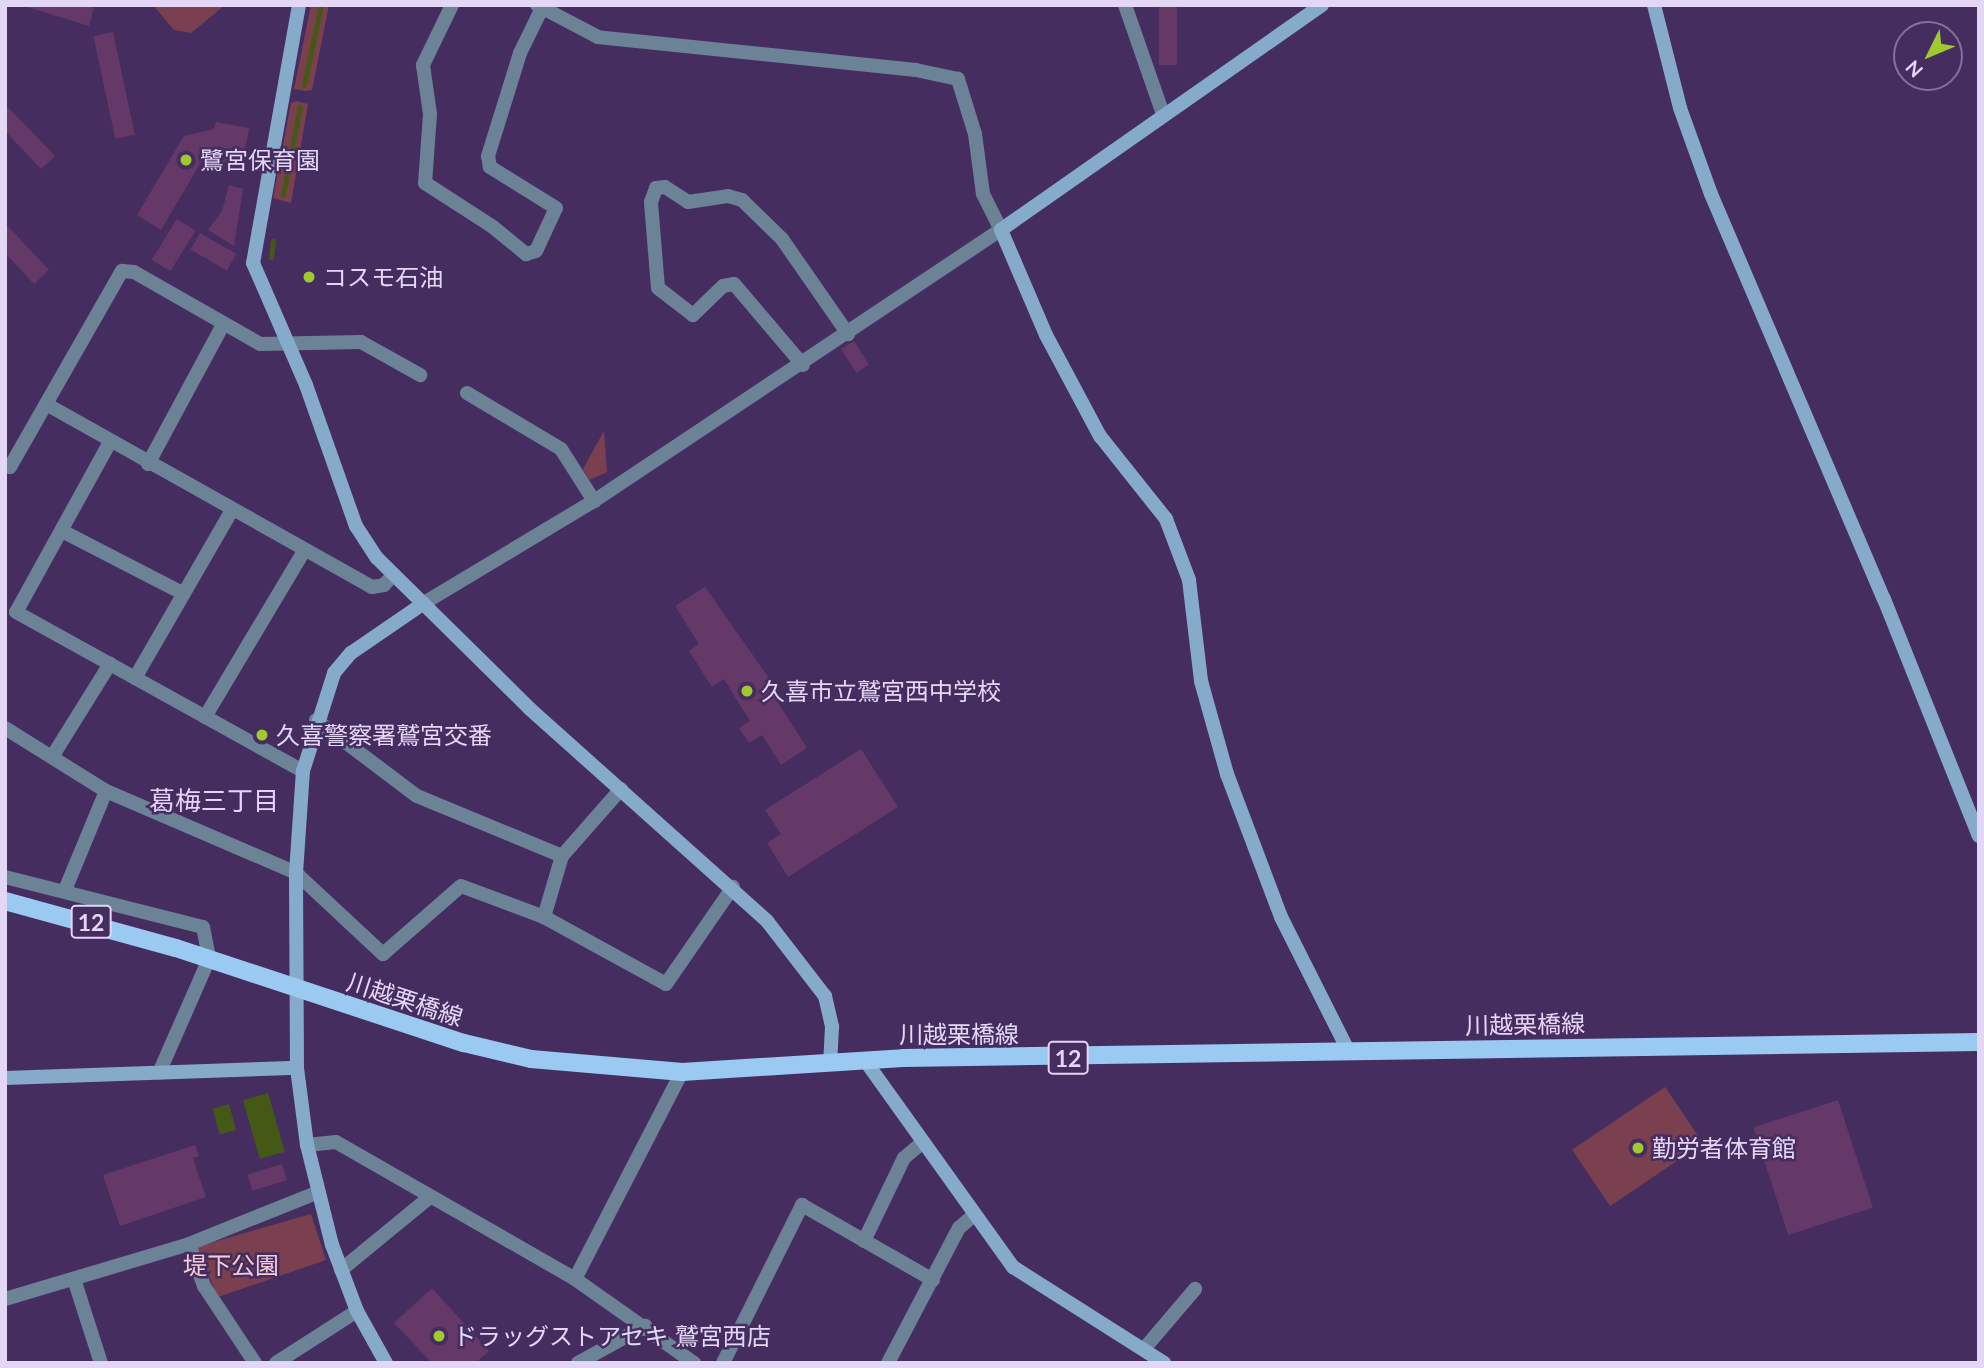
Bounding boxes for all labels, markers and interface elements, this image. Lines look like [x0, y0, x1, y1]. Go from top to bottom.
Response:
north arrow [1893, 21, 1963, 91]
text: N [1900, 56, 1927, 83]
place label: 鷺宮保育園 [200, 146, 320, 174]
marker: 鷺宮保育園 [178, 152, 194, 168]
place label: コスモ石油 [323, 263, 443, 291]
marker: コスモ石油 [301, 269, 317, 285]
place label: 久喜市立鷲宮西中学校 [761, 677, 1001, 705]
marker: 久喜市立鷲宮西中学校 [739, 683, 755, 699]
place label: 久喜警察署鷲宮交番 [276, 721, 492, 749]
marker: 久喜警察署鷲宮交番 [254, 727, 270, 743]
district label: 葛梅三丁目 [149, 785, 279, 817]
road number: 12 [70, 903, 112, 942]
street label: 川越栗橋線 [343, 967, 467, 1031]
street label: 川越栗橋線 [1465, 1009, 1585, 1039]
street label: 川越栗橋線 [899, 1020, 1019, 1048]
road number: 12 [1047, 1038, 1089, 1078]
place label: 勤労者体育館 [1652, 1134, 1796, 1162]
marker: 勤労者体育館 [1630, 1140, 1646, 1156]
park label: 堤下公園 [183, 1251, 279, 1279]
place label: ドラッグストアセキ 鷲宮西店 [453, 1322, 771, 1350]
marker: ドラッグストアセキ 鷲宮西店 [431, 1328, 447, 1344]

